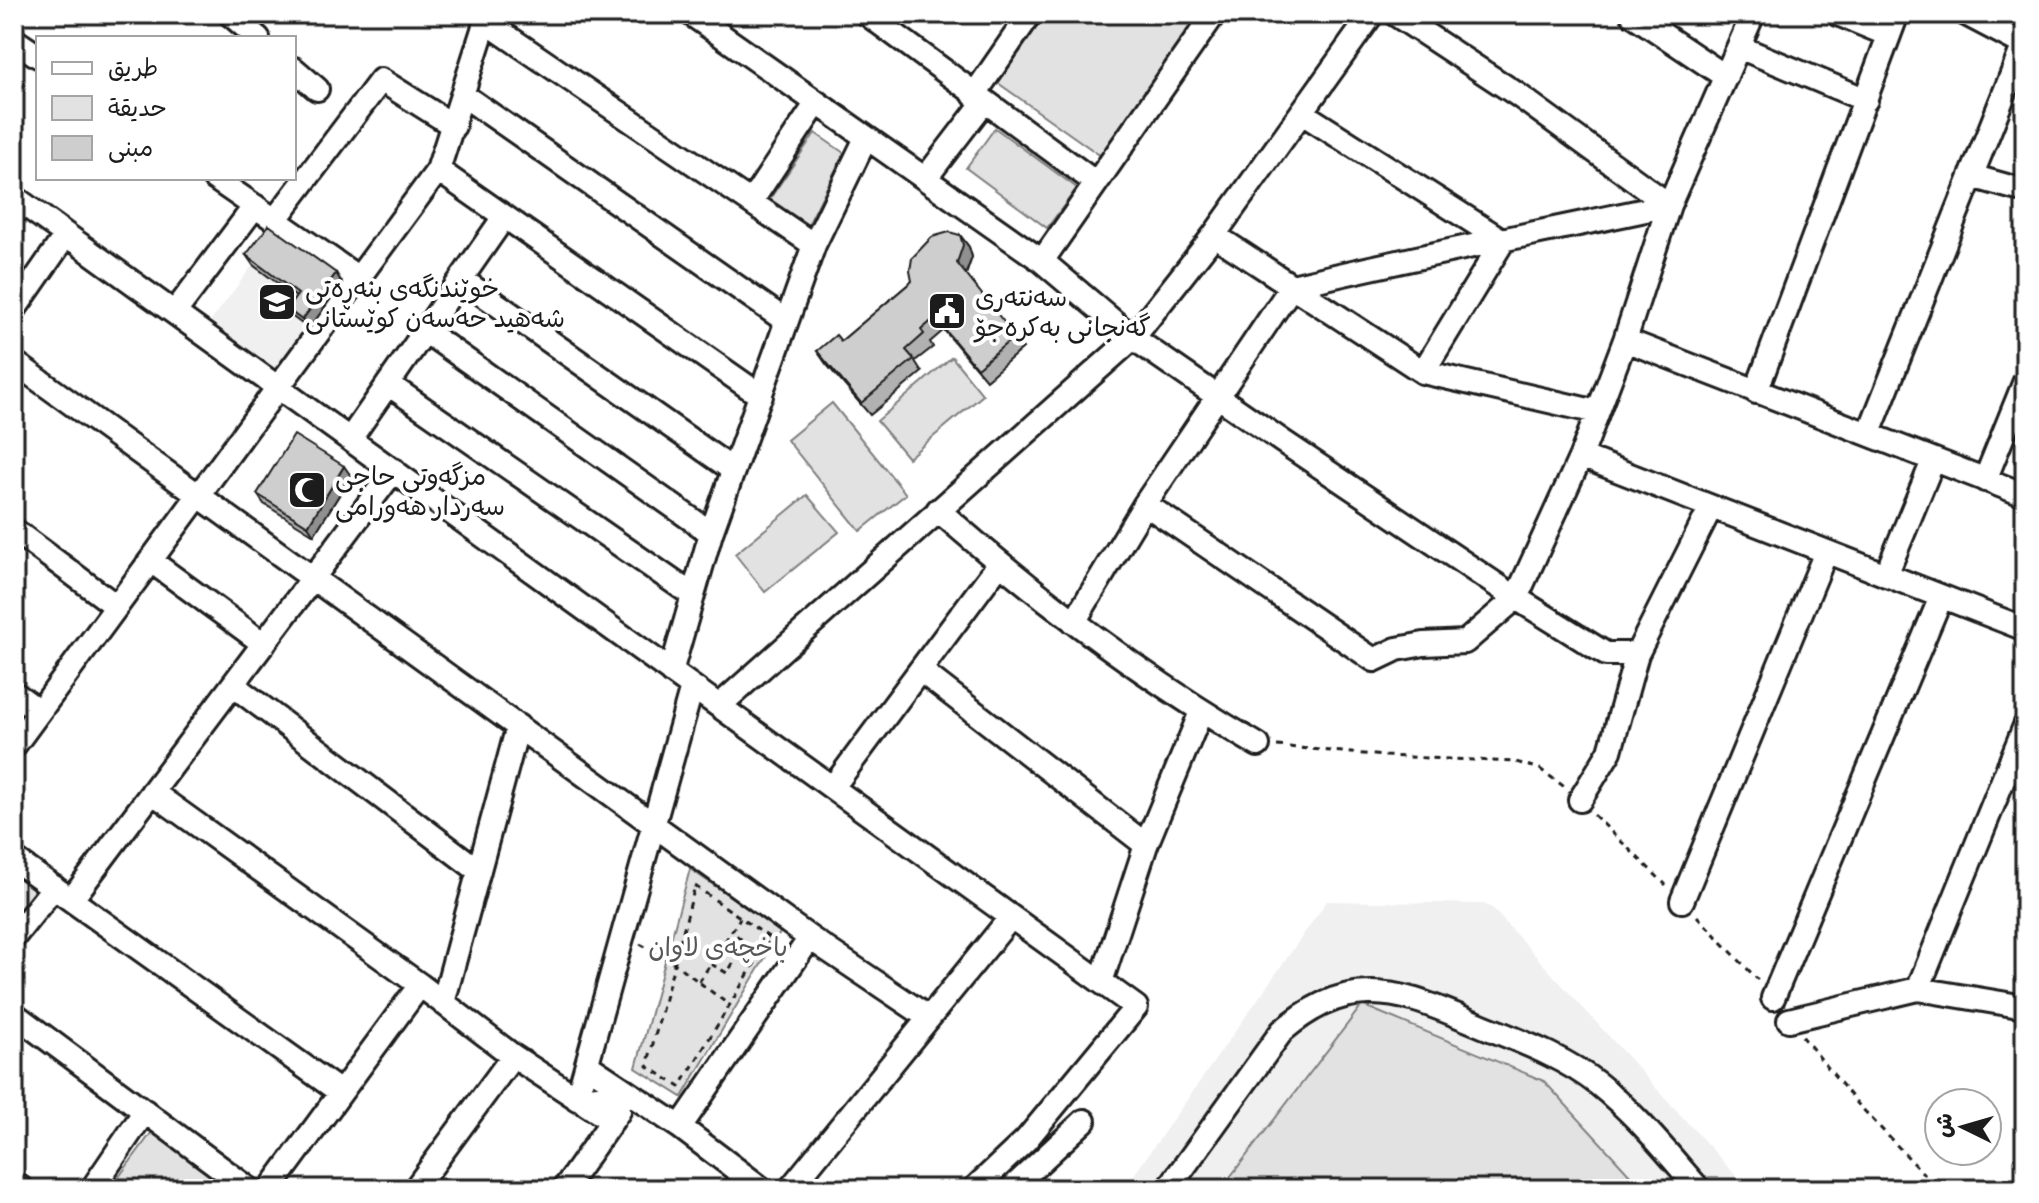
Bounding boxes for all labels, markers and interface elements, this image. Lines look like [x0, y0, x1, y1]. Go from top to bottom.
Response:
legend [36, 36, 296, 180]
text: طريق [108, 51, 158, 83]
text: حديقة [108, 91, 167, 123]
text: مبنى [108, 131, 153, 163]
place label: خوێندنگەی بنەڕەتی شەهید حەسەن کوێستانی [305, 270, 565, 335]
place label: سەنتەری گەنجانی بەکرەجۆ [973, 279, 1151, 344]
school or university icon: خوێندنگەی بنەڕەتی شەهید حەسەن کوێستانی [256, 281, 298, 323]
public building icon: سەنتەری گەنجانی بەکرەجۆ [926, 290, 968, 332]
place label: مزگەوتی حاجی سەردار هەورامی [335, 458, 505, 523]
mosque icon: مزگەوتی حاجی سەردار هەورامی [286, 469, 328, 511]
park label: باخچەی لاوان [648, 929, 788, 964]
north arrow [1923, 1087, 2003, 1167]
text: ش [1927, 1112, 1959, 1139]

